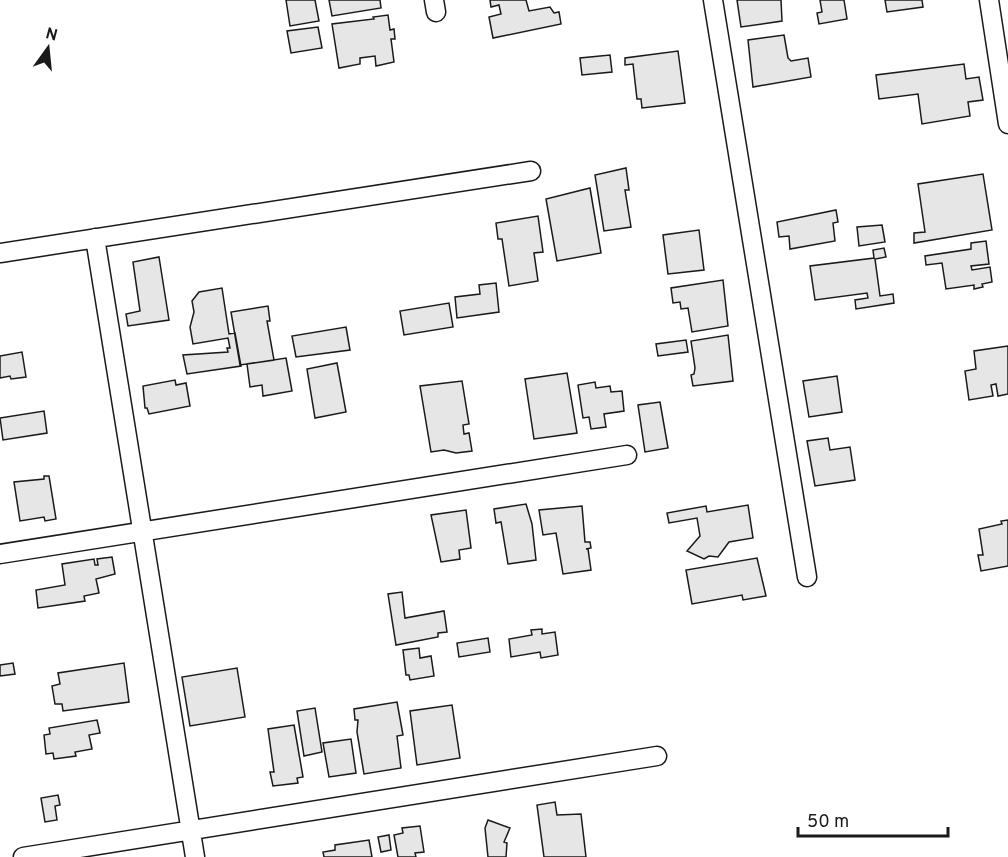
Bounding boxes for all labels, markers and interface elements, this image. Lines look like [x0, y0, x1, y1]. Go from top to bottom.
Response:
north arrow [18, 18, 78, 78]
text: N [43, 24, 60, 47]
scale bar [798, 800, 948, 838]
text: 50 m [807, 811, 849, 834]

